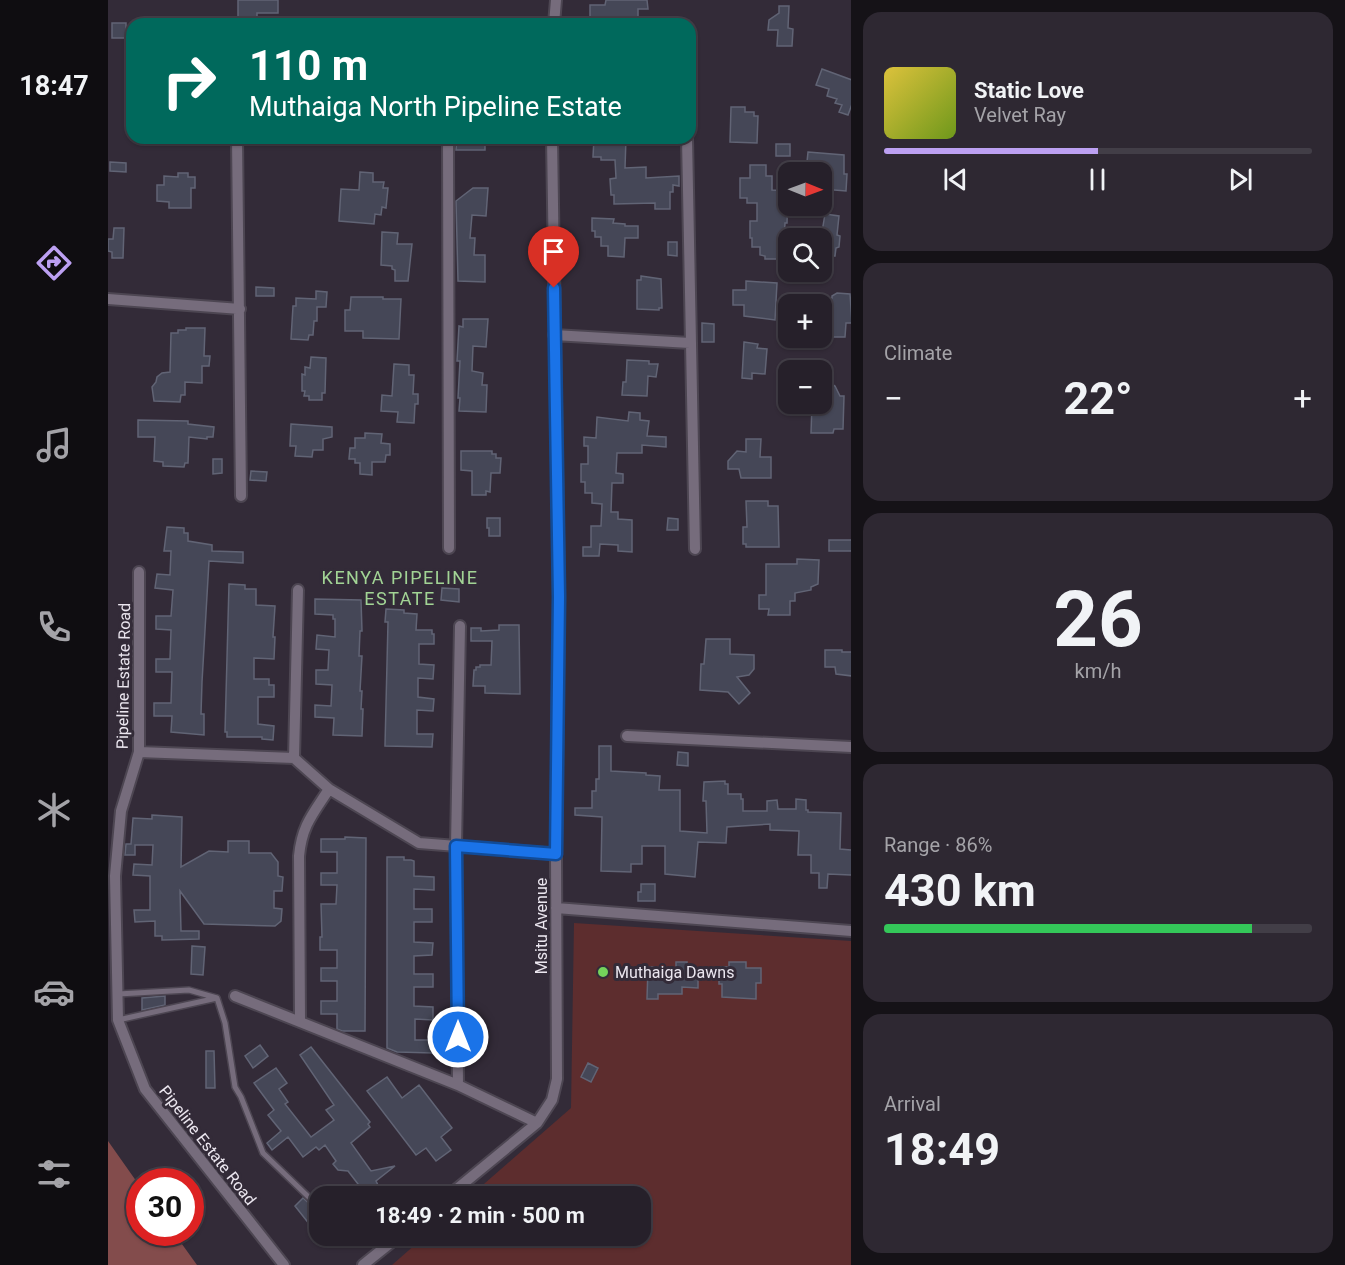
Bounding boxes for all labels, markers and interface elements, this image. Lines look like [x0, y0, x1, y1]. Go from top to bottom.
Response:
text: 110 m [249, 41, 368, 90]
icon: right [150, 42, 228, 120]
text: 18:47 [19, 70, 89, 102]
text: Static Love [974, 78, 1084, 103]
text: Muthaiga North Pipeline Estate [249, 91, 622, 123]
text: Velvet Ray [974, 103, 1066, 127]
north arrow [778, 162, 832, 216]
map controls [778, 162, 832, 414]
icon: previous [939, 163, 972, 196]
icon: pause [1081, 163, 1114, 196]
icon: next [1224, 163, 1257, 196]
pin [528, 226, 579, 288]
button: search [778, 228, 832, 282]
icon: arrive [537, 235, 570, 268]
icon: directions [33, 242, 75, 284]
button: + [778, 294, 832, 348]
text: Climate [884, 341, 952, 365]
button: − [778, 360, 832, 414]
text: 22° [1063, 372, 1133, 425]
text: − [884, 379, 903, 418]
text: + [1293, 379, 1312, 418]
icon: music [33, 424, 75, 466]
district label: KENYA PIPELINE ESTATE [322, 567, 478, 609]
text: 26 [1053, 574, 1143, 665]
street label: Pipeline Estate Road [113, 603, 134, 749]
icon: phone [33, 606, 75, 648]
text: km/h [1075, 659, 1121, 683]
icon: climate [33, 789, 75, 831]
text: Range · 86% [884, 833, 992, 857]
text: 430 km [884, 864, 1036, 917]
street label: Msitu Avenue [532, 878, 551, 974]
place label: Muthaiga Dawns [615, 963, 734, 982]
marker: Muthaiga Dawns [596, 965, 610, 979]
icon: car [33, 971, 75, 1013]
position arrow [426, 1005, 490, 1069]
street label: Pipeline Estate Road [155, 1082, 260, 1209]
text: Arrival [884, 1092, 941, 1116]
text: 18:49 [884, 1123, 1000, 1176]
icon: filters [33, 1153, 75, 1195]
speed limit sign: 30 [126, 1168, 204, 1246]
text: 18:49 · 2 min · 500 m [375, 1203, 585, 1228]

